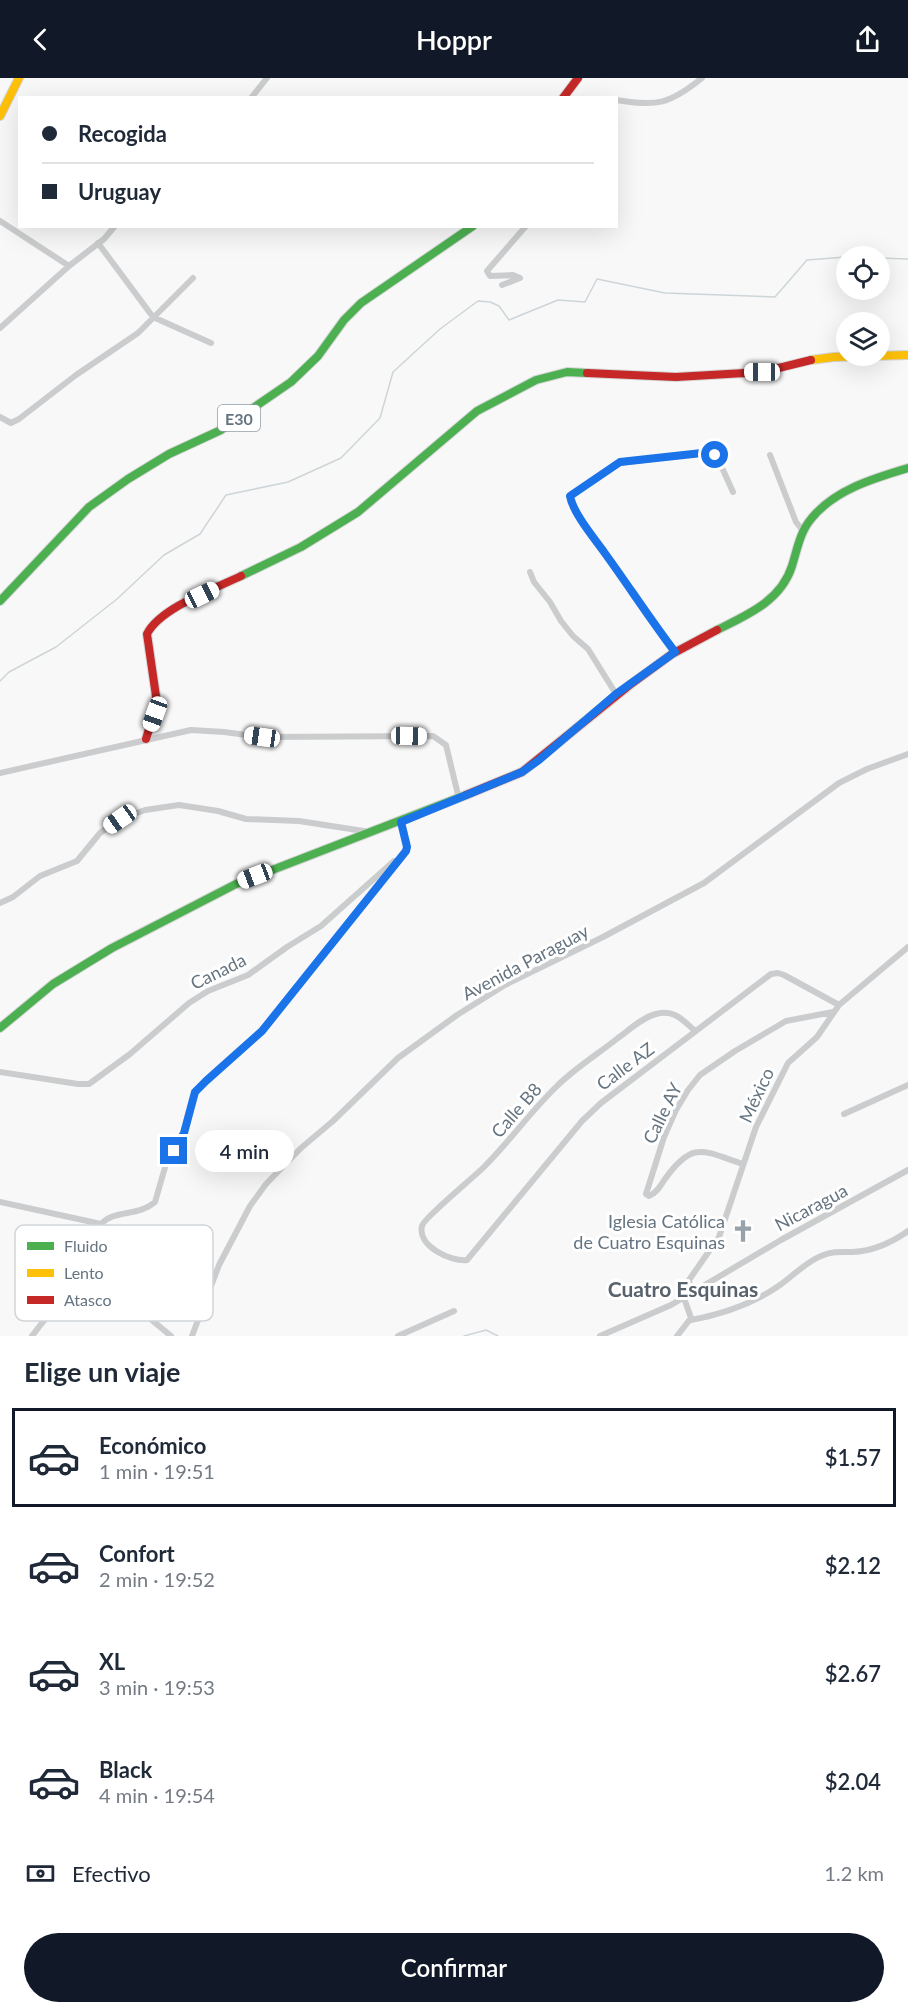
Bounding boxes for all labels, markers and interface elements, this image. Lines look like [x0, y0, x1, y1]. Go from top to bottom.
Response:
icon: back [24, 23, 57, 56]
text: Hoppr [416, 23, 492, 56]
icon: share [851, 23, 884, 56]
text: Recogida [78, 120, 167, 147]
text: Uruguay [78, 178, 161, 205]
map controls [836, 246, 890, 366]
button: locate [836, 246, 890, 300]
button: layers [836, 312, 890, 366]
car [744, 363, 780, 381]
road number: E30 [218, 405, 260, 431]
route start [701, 441, 728, 468]
car [182, 579, 222, 611]
car [140, 694, 170, 734]
car [243, 726, 281, 748]
car [391, 727, 427, 745]
car [100, 801, 140, 837]
car [235, 861, 275, 891]
street label: Avenida Paraguay [458, 919, 593, 1005]
street label: Canada [187, 948, 249, 994]
street label: Calle AZ [592, 1037, 658, 1095]
street label: México [734, 1064, 778, 1126]
street label: Calle B8 [486, 1078, 546, 1142]
street label: Calle AY [638, 1078, 686, 1147]
callout: 4 min [195, 1130, 294, 1172]
route end [160, 1137, 187, 1164]
text: 4 min [220, 1139, 269, 1163]
street label: Nicaragua [771, 1179, 851, 1235]
place label: Iglesia Católica de Cuatro Esquinas [573, 1210, 725, 1253]
church icon: Iglesia Católica de Cuatro Esquinas [730, 1218, 756, 1244]
legend [15, 1225, 213, 1321]
text: Fluido [64, 1236, 107, 1255]
text: Lento [64, 1263, 104, 1282]
district label: Cuatro Esquinas [608, 1276, 758, 1301]
text: Atasco [64, 1290, 112, 1309]
text: Elige un viaje [24, 1355, 181, 1388]
icon: car [27, 1431, 81, 1485]
text: Económico [99, 1432, 206, 1459]
text: $1.57 [825, 1444, 881, 1471]
text: 1 min · 19:51 [99, 1459, 215, 1483]
icon: car [27, 1539, 81, 1593]
text: Confort [99, 1540, 175, 1567]
text: $2.12 [825, 1552, 881, 1579]
text: 2 min · 19:52 [99, 1567, 215, 1591]
icon: car [27, 1647, 81, 1701]
text: XL [99, 1648, 125, 1675]
text: $2.67 [825, 1660, 881, 1687]
text: 3 min · 19:53 [99, 1675, 215, 1699]
icon: car [27, 1755, 81, 1809]
text: Black [99, 1756, 152, 1783]
text: $2.04 [825, 1768, 881, 1795]
text: 4 min · 19:54 [99, 1783, 215, 1807]
icon: cash [24, 1857, 57, 1890]
text: Efectivo [72, 1860, 151, 1887]
text: 1.2 km [824, 1861, 884, 1885]
button: Confirmar [24, 1933, 884, 2002]

